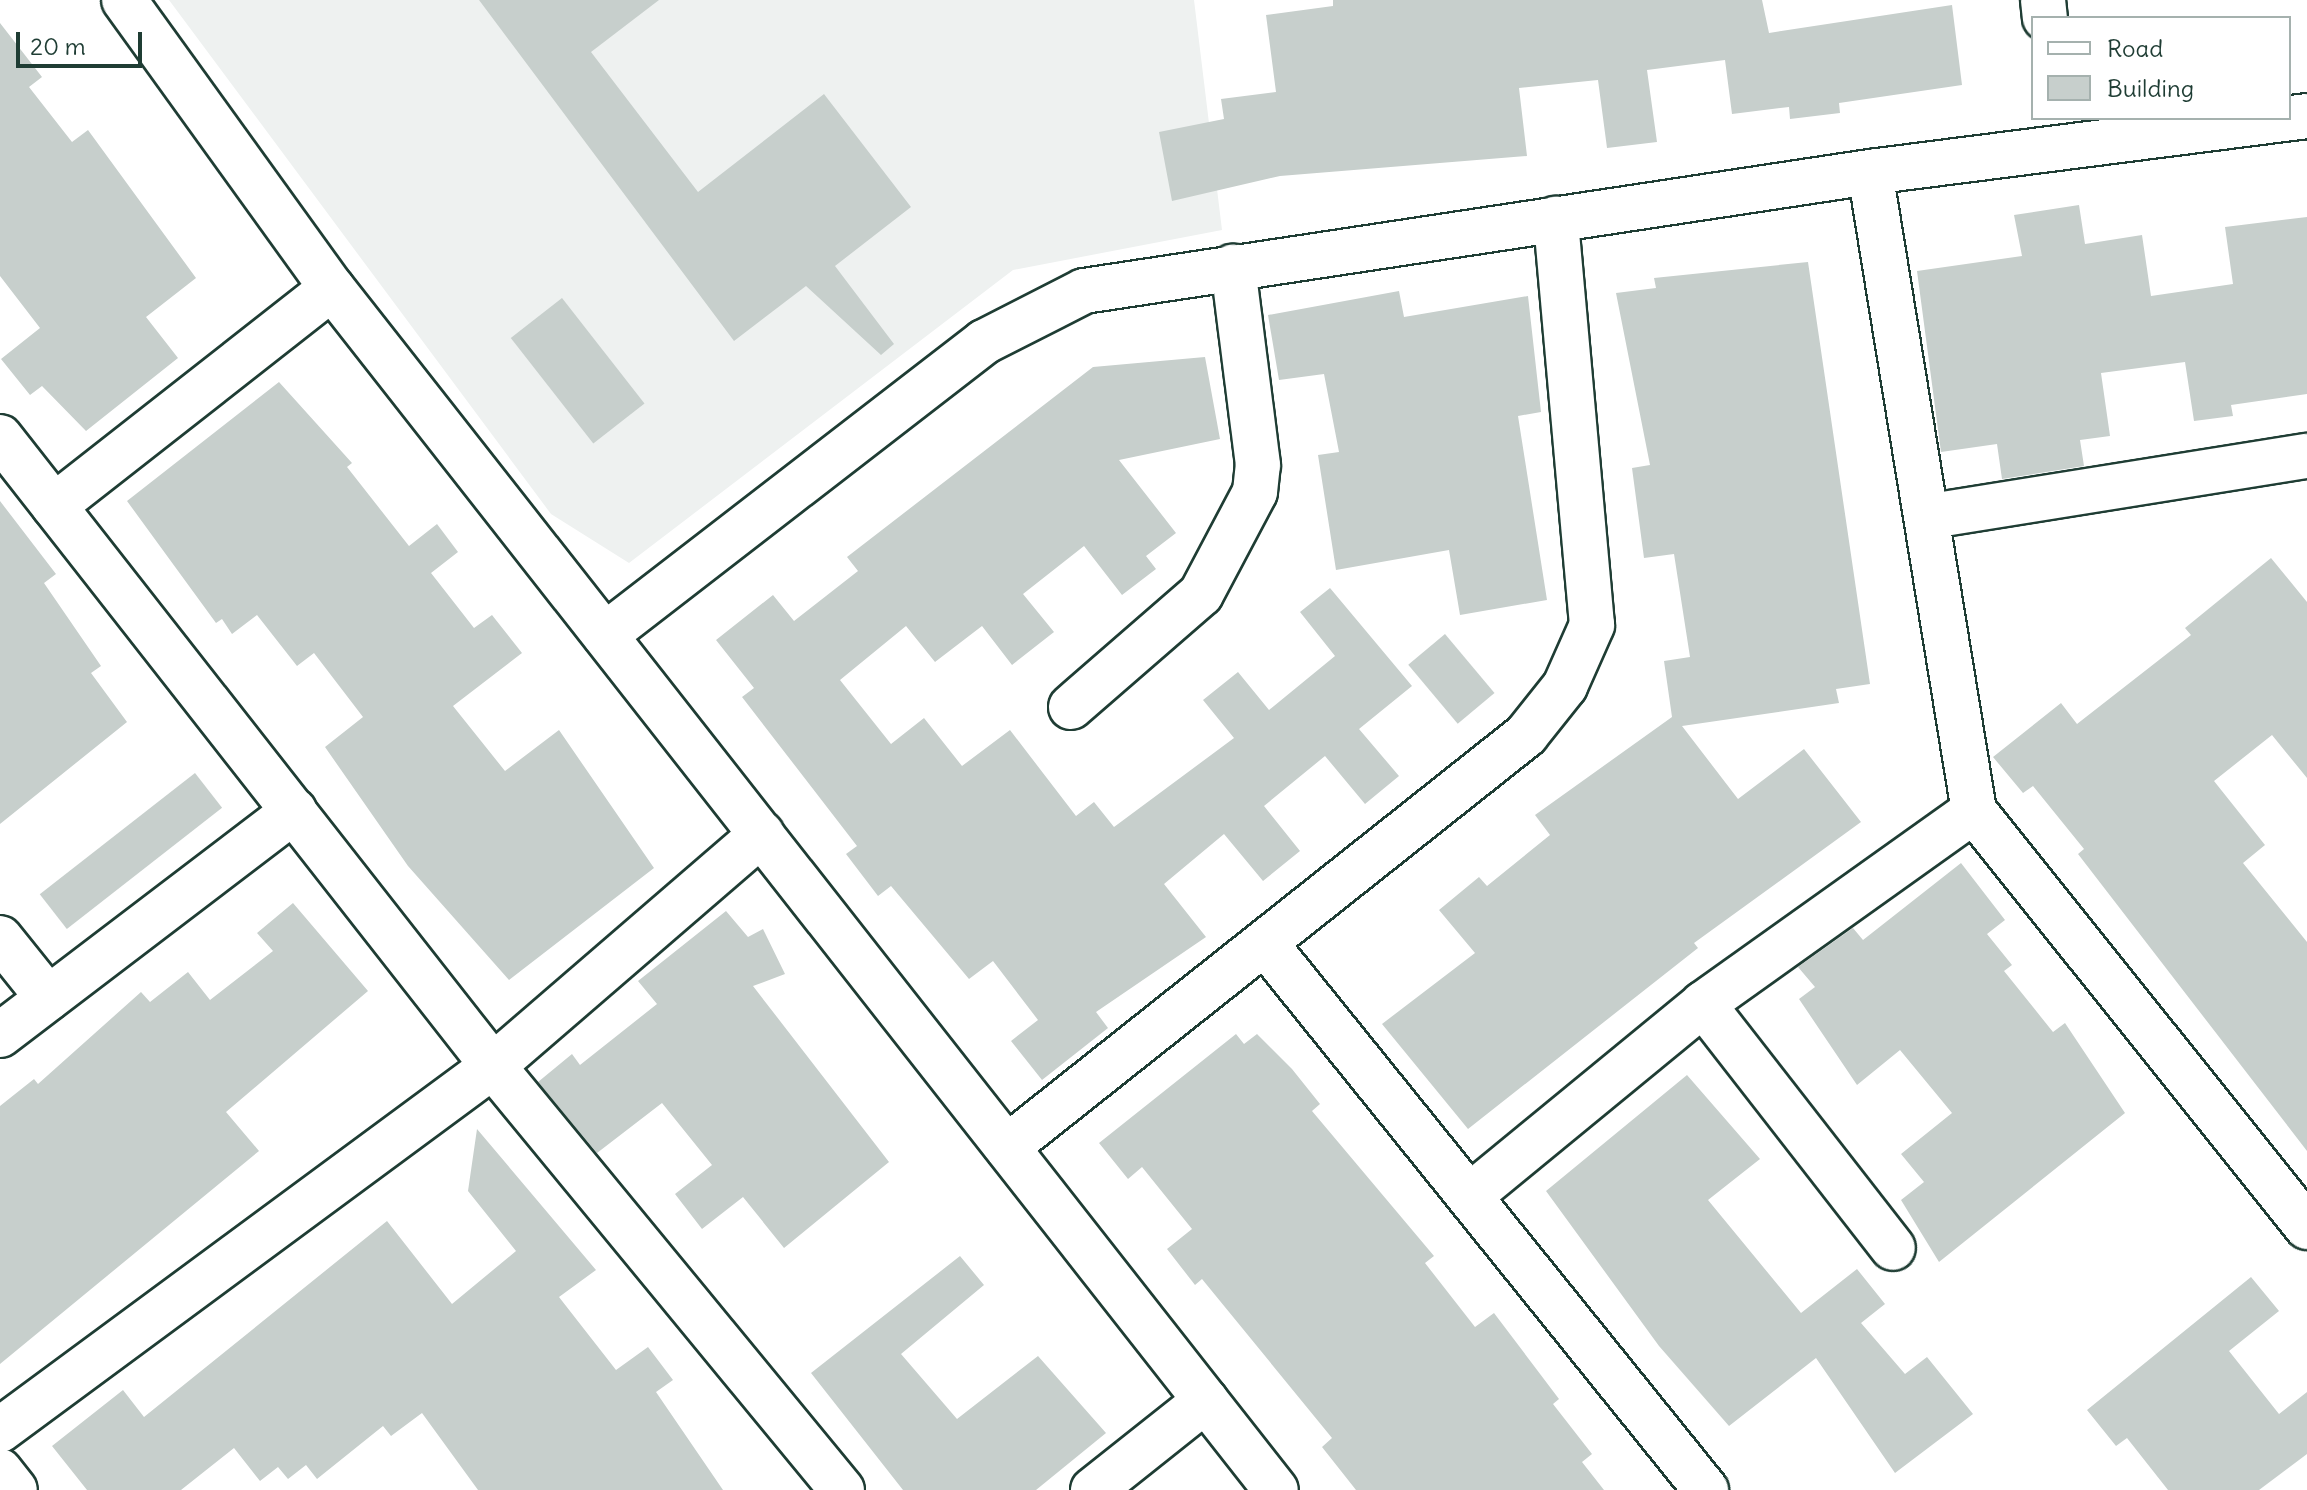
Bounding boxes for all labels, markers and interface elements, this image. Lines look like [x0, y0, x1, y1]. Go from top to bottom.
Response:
scale bar [20, 16, 146, 66]
legend [2031, 16, 2291, 120]
text: 20 m [30, 31, 86, 61]
text: Road [2107, 33, 2163, 63]
text: Building [2107, 73, 2194, 103]

